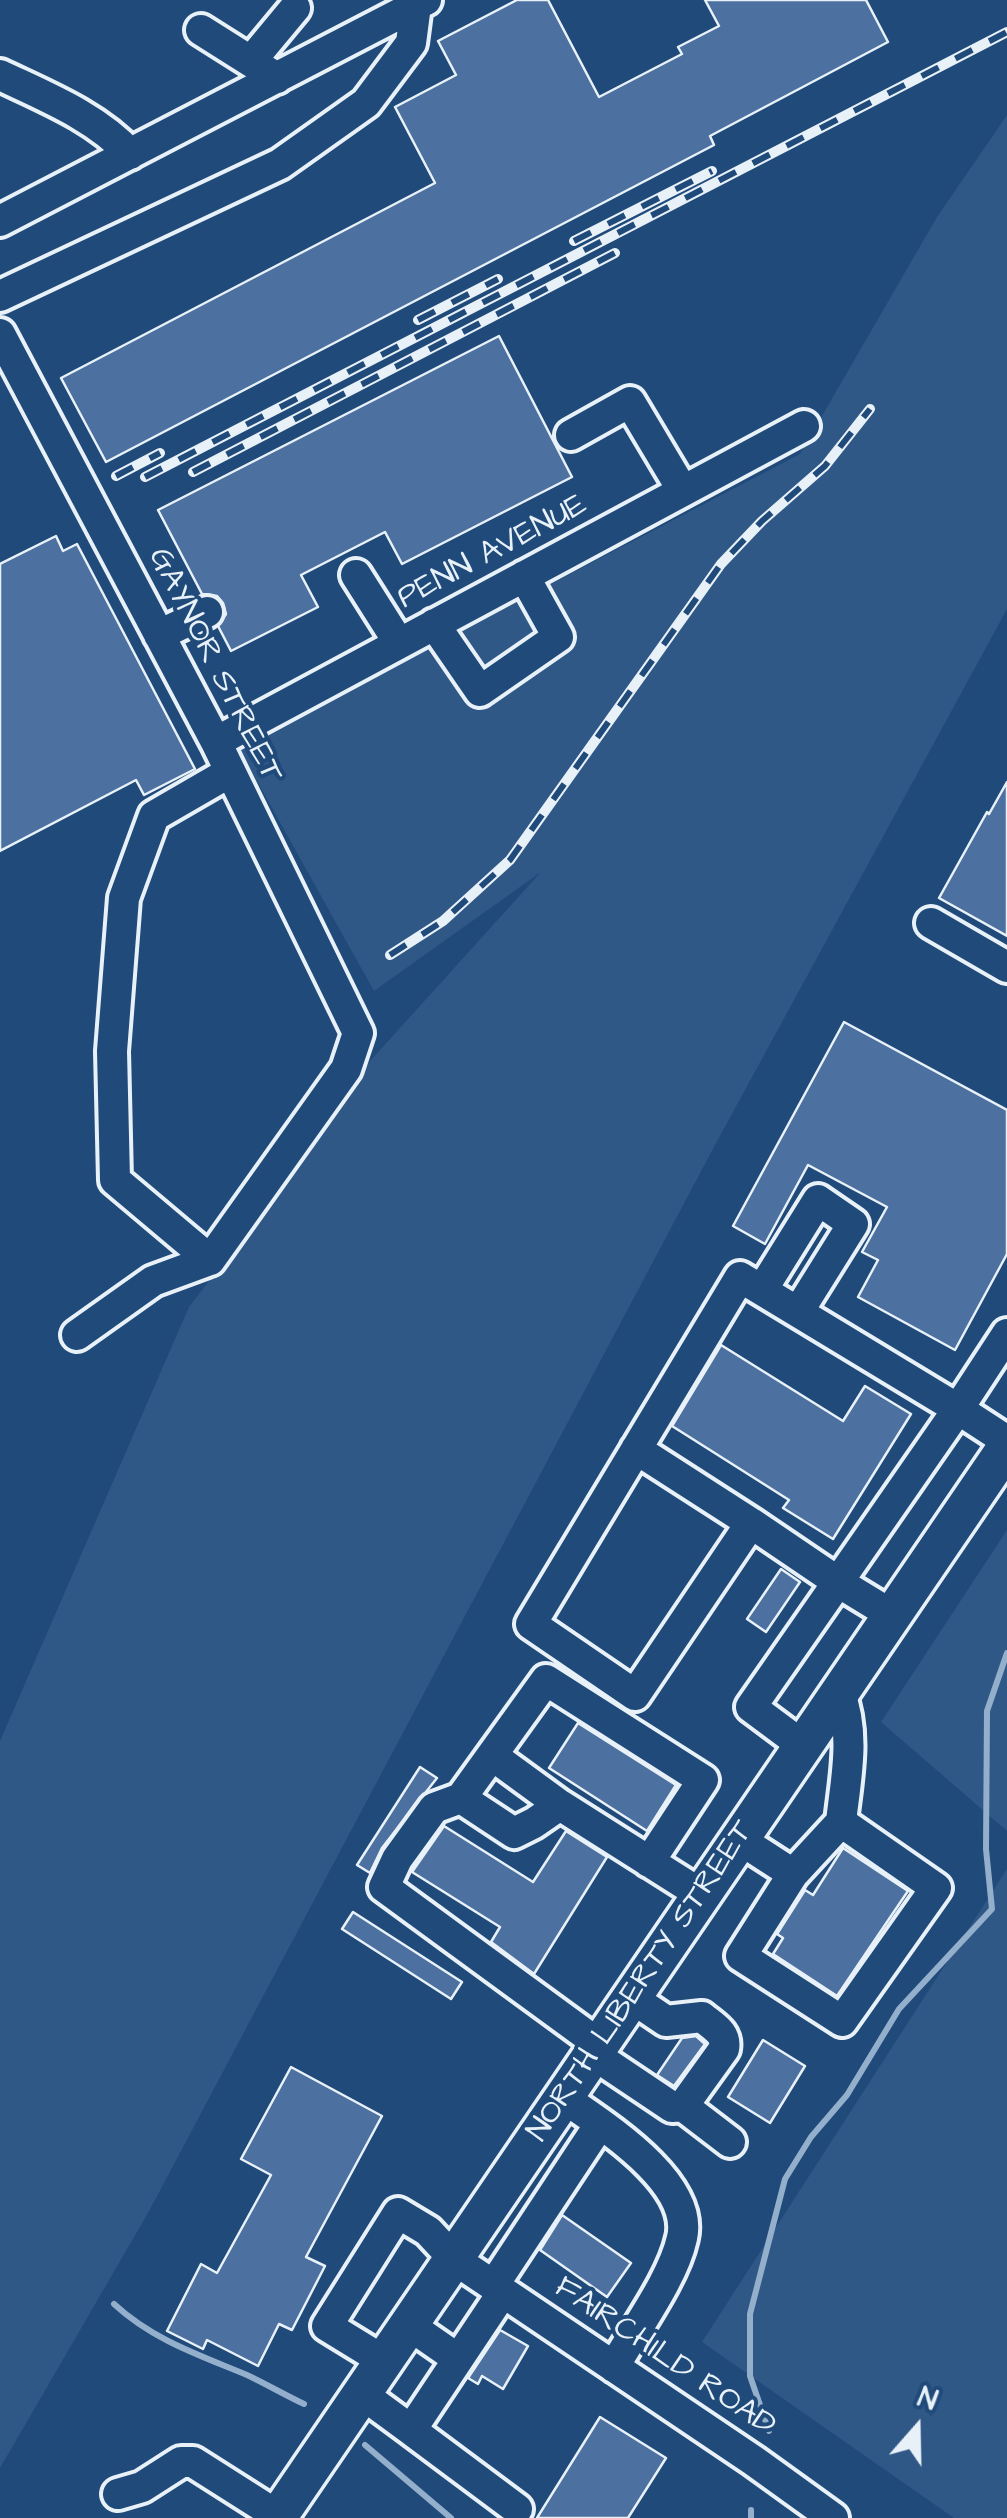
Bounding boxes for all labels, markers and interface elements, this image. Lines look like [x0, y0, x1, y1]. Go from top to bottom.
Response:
street label: PENN AVENUE [392, 487, 594, 619]
street label: GAYNOR STREET [138, 542, 290, 790]
street label: NORTH LIBERTY STREET [520, 1814, 764, 2150]
street label: FAIRCHILD ROAD [546, 2270, 782, 2446]
north arrow [867, 2378, 967, 2478]
text: N [913, 2378, 942, 2421]

